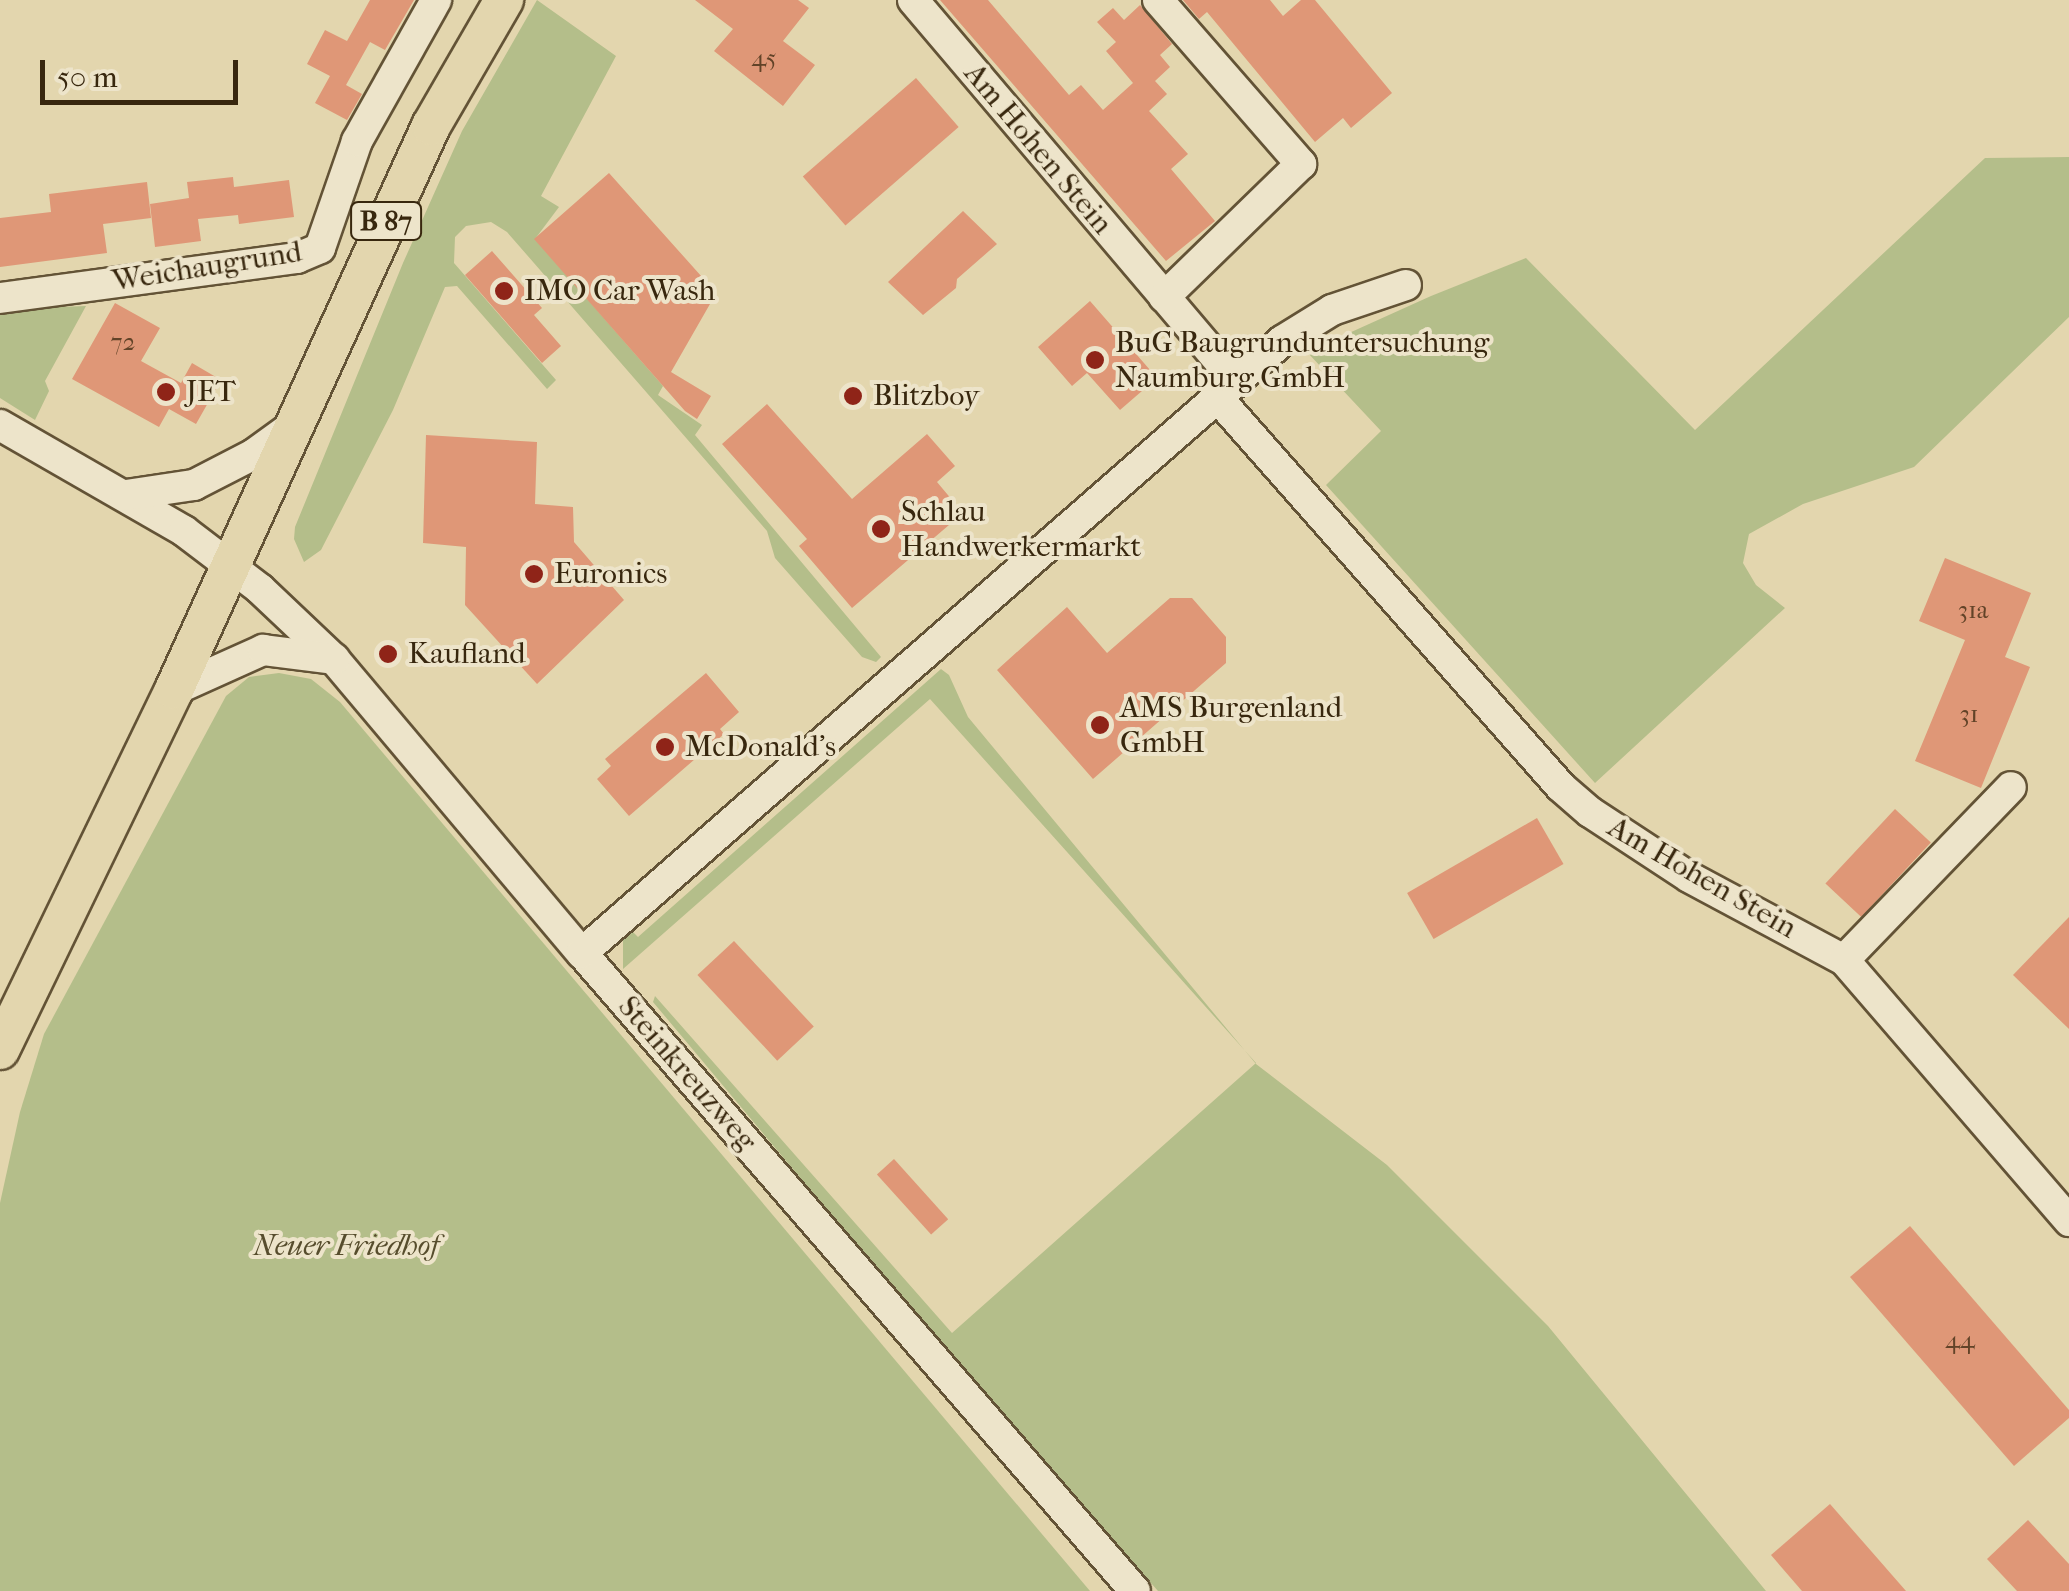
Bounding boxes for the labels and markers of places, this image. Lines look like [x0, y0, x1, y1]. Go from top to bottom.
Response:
place label: IMO Car Wash [524, 273, 715, 309]
marker: IMO Car Wash [493, 280, 515, 302]
place label: BuG Baugrunduntersuchung Naumburg GmbH [1115, 325, 1489, 396]
marker: BuG Baugrunduntersuchung Naumburg GmbH [1084, 349, 1106, 371]
place label: JET [186, 374, 236, 410]
place label: Blitzboy [873, 378, 979, 414]
marker: JET [155, 381, 177, 403]
marker: Blitzboy [842, 385, 864, 407]
place label: Schlau Handwerkermarkt [901, 494, 1141, 564]
marker: Schlau Handwerkermarkt [870, 518, 892, 540]
place label: Euronics [554, 556, 667, 592]
marker: Euronics [523, 563, 545, 585]
place label: Kaufland [408, 636, 526, 672]
marker: Kaufland [377, 643, 399, 665]
place label: AMS Burgenland GmbH [1120, 690, 1342, 760]
marker: AMS Burgenland GmbH [1089, 714, 1111, 736]
place label: McDonald's [685, 729, 836, 765]
marker: McDonald's [654, 736, 676, 758]

